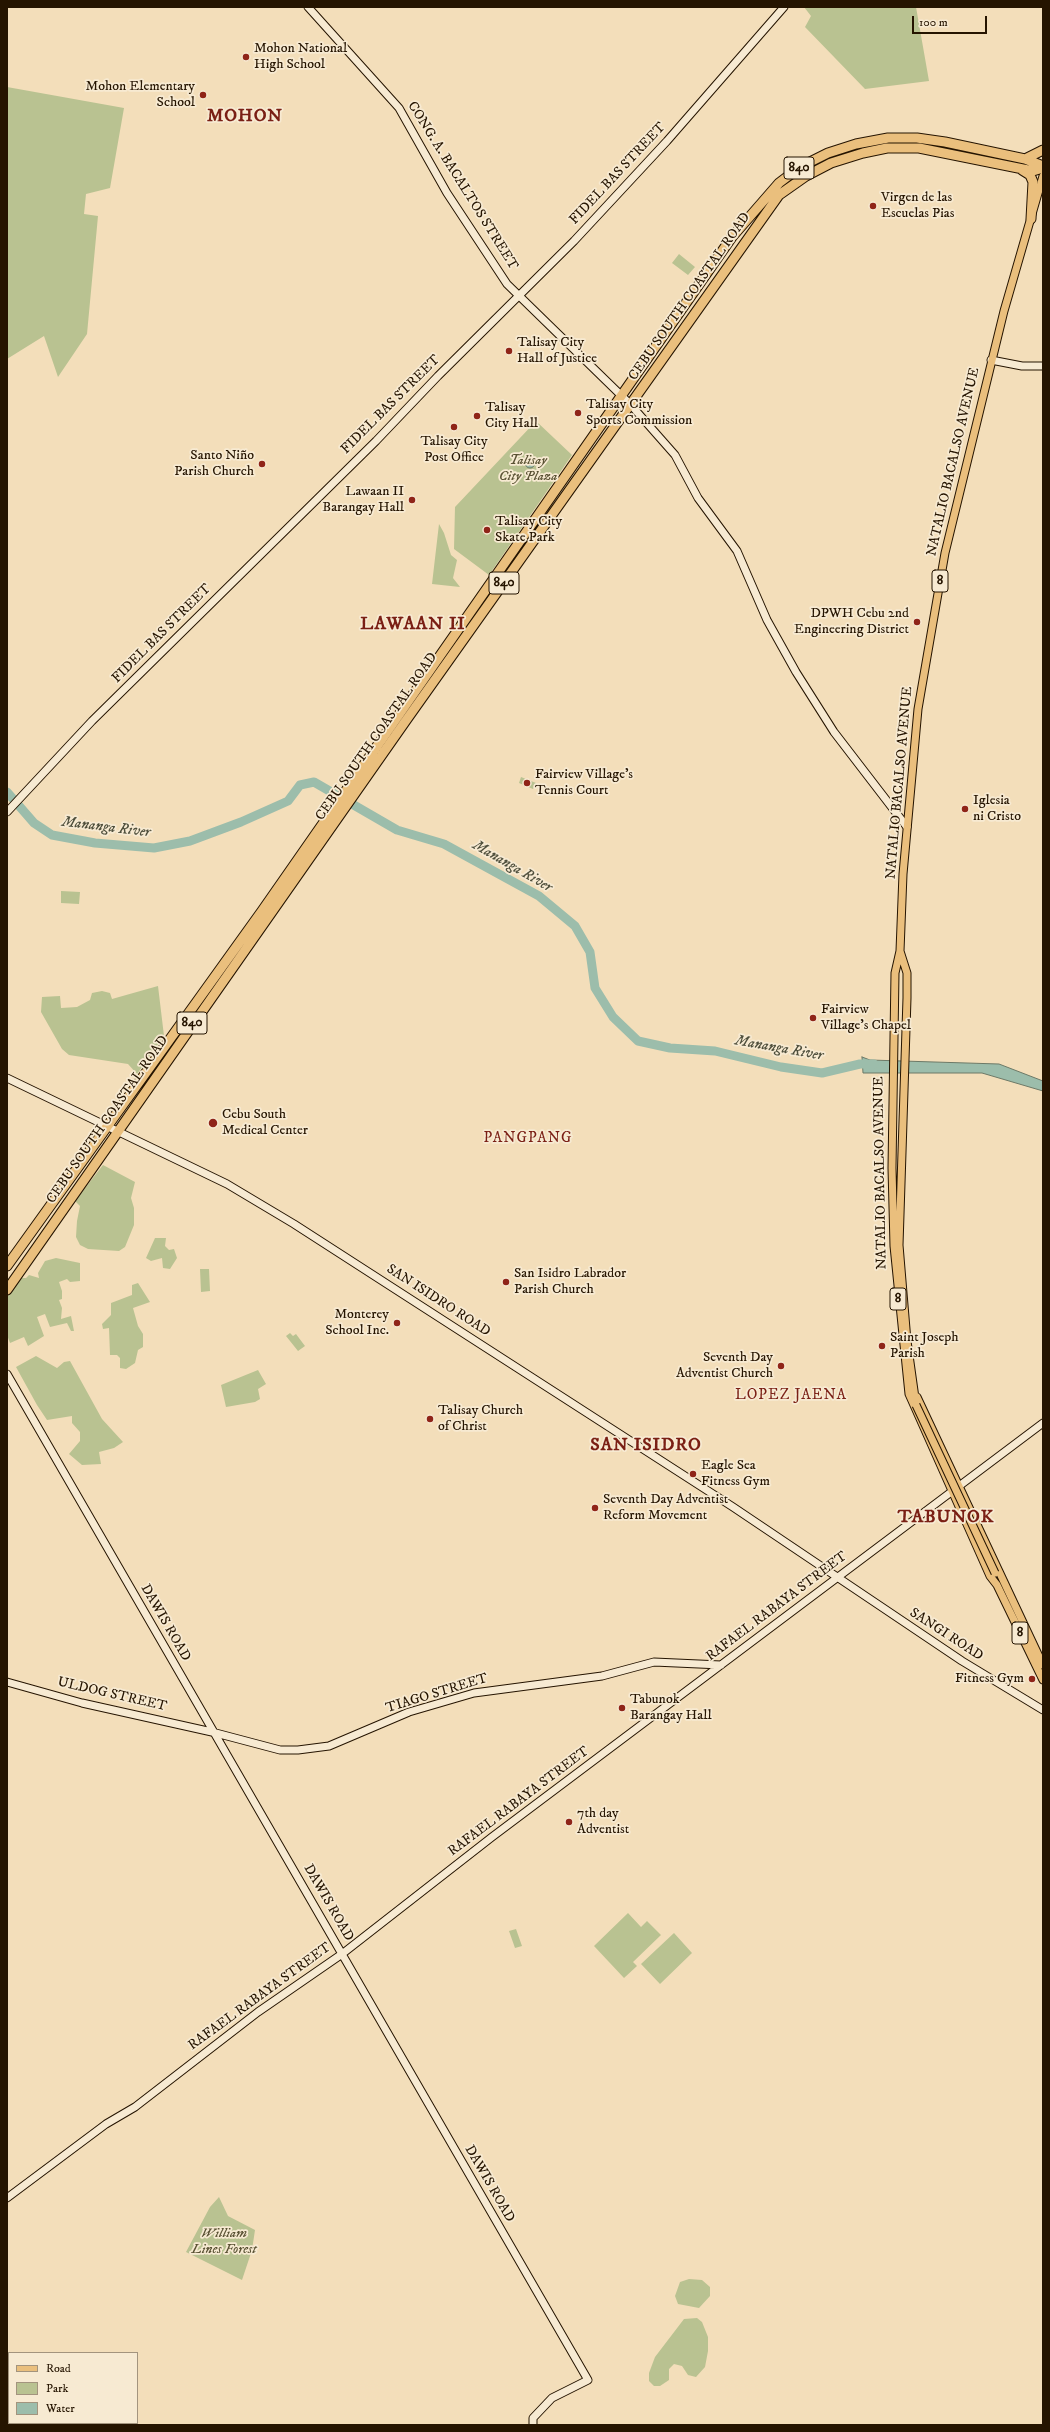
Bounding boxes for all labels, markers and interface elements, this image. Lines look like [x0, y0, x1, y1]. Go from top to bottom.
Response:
scale bar [914, 8, 989, 34]
text: 100 m [919, 15, 948, 30]
place label: Mohon National High School [254, 41, 347, 74]
marker: Mohon National High School [241, 52, 251, 62]
place label: Mohon Elementary School [86, 79, 195, 112]
marker: Mohon Elementary School [198, 90, 208, 100]
street label: CONG. A. BACALTOS STREET [403, 99, 521, 273]
district label: MOHON [207, 106, 283, 128]
street label: FIDEL BAS STREET [566, 119, 670, 229]
road number: 840 [784, 157, 814, 179]
place label: Virgen de las Escuelas Pias [881, 190, 954, 222]
marker: Virgen de las Escuelas Pias [868, 201, 878, 211]
street label: CEBU SOUTH COASTAL ROAD [625, 210, 755, 384]
place label: Talisay City Hall of Justice [517, 335, 597, 368]
marker: Talisay City Hall of Justice [504, 346, 514, 356]
street label: FIDEL BAS STREET [338, 352, 444, 458]
street label: NATALIO BACALSO AVENUE [924, 366, 984, 558]
place label: Talisay City Sports Commission [586, 397, 692, 430]
place label: Talisay City Hall [485, 400, 538, 432]
marker: Talisay City Sports Commission [573, 408, 583, 418]
marker: Talisay City Hall [472, 411, 482, 421]
marker: Talisay City Post Office [449, 422, 459, 432]
place label: Talisay City Post Office [420, 434, 488, 466]
place label: Santo Niño Parish Church [174, 448, 254, 480]
park label: Talisay City Plaza [499, 453, 557, 486]
marker: Santo Niño Parish Church [257, 459, 267, 469]
place label: Lawaan II Barangay Hall [322, 484, 404, 516]
marker: Lawaan II Barangay Hall [407, 495, 417, 505]
place label: Talisay City Skate Park [495, 514, 562, 546]
marker: Talisay City Skate Park [482, 525, 492, 535]
road number: 8 [932, 570, 948, 592]
road number: 840 [489, 572, 519, 594]
street label: FIDEL BAS STREET [109, 581, 215, 687]
place label: DPWH Cebu 2nd Engineering District [794, 606, 909, 638]
district label: LAWAAN II [360, 614, 466, 636]
marker: DPWH Cebu 2nd Engineering District [912, 617, 922, 627]
street label: CEBU SOUTH COASTAL ROAD [312, 650, 442, 824]
street label: NATALIO BACALSO AVENUE [883, 686, 917, 880]
place label: Fairview Village's Tennis Court [535, 767, 633, 800]
marker: Fairview Village's Tennis Court [522, 778, 532, 788]
place label: Iglesia ni Cristo [973, 793, 1021, 826]
marker: Iglesia ni Cristo [960, 804, 970, 814]
water label: Mananga River [61, 814, 151, 842]
water label: Mananga River [469, 837, 555, 897]
place label: Fairview Village's Chapel [821, 1002, 911, 1034]
road number: 840 [177, 1012, 207, 1034]
marker: Fairview Village's Chapel [808, 1013, 818, 1023]
water label: Mananga River [734, 1032, 824, 1066]
street label: CEBU SOUTH COASTAL ROAD [43, 1033, 173, 1207]
street label: NATALIO BACALSO AVENUE [871, 1076, 891, 1270]
place label: Cebu South Medical Center [222, 1107, 308, 1140]
marker: Cebu South Medical Center [207, 1117, 219, 1129]
district label: PANGPANG [484, 1130, 572, 1148]
street label: SAN ISIDRO ROAD [383, 1261, 493, 1341]
place label: San Isidro Labrador Parish Church [514, 1266, 626, 1298]
marker: San Isidro Labrador Parish Church [501, 1277, 511, 1287]
road number: 8 [890, 1288, 906, 1310]
place label: Monterey School Inc. [325, 1307, 389, 1340]
marker: Monterey School Inc. [392, 1318, 402, 1328]
place label: Saint Joseph Parish [890, 1330, 959, 1362]
marker: Saint Joseph Parish [877, 1341, 887, 1351]
place label: Seventh Day Adventist Church [676, 1350, 773, 1382]
marker: Seventh Day Adventist Church [776, 1361, 786, 1371]
district label: LOPEZ JAENA [735, 1387, 847, 1405]
place label: Talisay Church of Christ [438, 1403, 523, 1436]
marker: Talisay Church of Christ [425, 1414, 435, 1424]
district label: SAN ISIDRO [590, 1435, 702, 1457]
place label: Eagle Sea Fitness Gym [701, 1458, 770, 1490]
marker: Eagle Sea Fitness Gym [688, 1469, 698, 1479]
place label: Seventh Day Adventist Reform Movement [603, 1492, 728, 1524]
marker: Seventh Day Adventist Reform Movement [590, 1503, 600, 1513]
district label: TABUNOK [898, 1507, 994, 1529]
street label: RAFAEL RABAYA STREET [703, 1548, 851, 1666]
street label: DAWIS ROAD [136, 1582, 194, 1664]
street label: SANGI ROAD [906, 1605, 986, 1665]
road number: 8 [1012, 1622, 1028, 1644]
street label: TIAGO STREET [384, 1671, 490, 1717]
place label: Fitness Gym [955, 1671, 1024, 1687]
street label: ULDOG STREET [56, 1674, 168, 1716]
marker: Fitness Gym [1027, 1674, 1037, 1684]
place label: Tabunok Barangay Hall [630, 1692, 712, 1724]
marker: Tabunok Barangay Hall [617, 1703, 627, 1713]
street label: RAFAEL RABAYA STREET [445, 1743, 593, 1861]
place label: 7th day Adventist [577, 1806, 629, 1838]
marker: 7th day Adventist [564, 1817, 574, 1827]
street label: DAWIS ROAD [299, 1862, 357, 1944]
street label: RAFAEL RABAYA STREET [185, 1940, 335, 2054]
street label: DAWIS ROAD [460, 2143, 518, 2225]
park label: William Lines Forest [192, 2226, 256, 2258]
legend [8, 2352, 138, 2424]
text: Road [46, 2361, 71, 2376]
text: Park [46, 2381, 68, 2396]
text: Water [46, 2401, 75, 2416]

